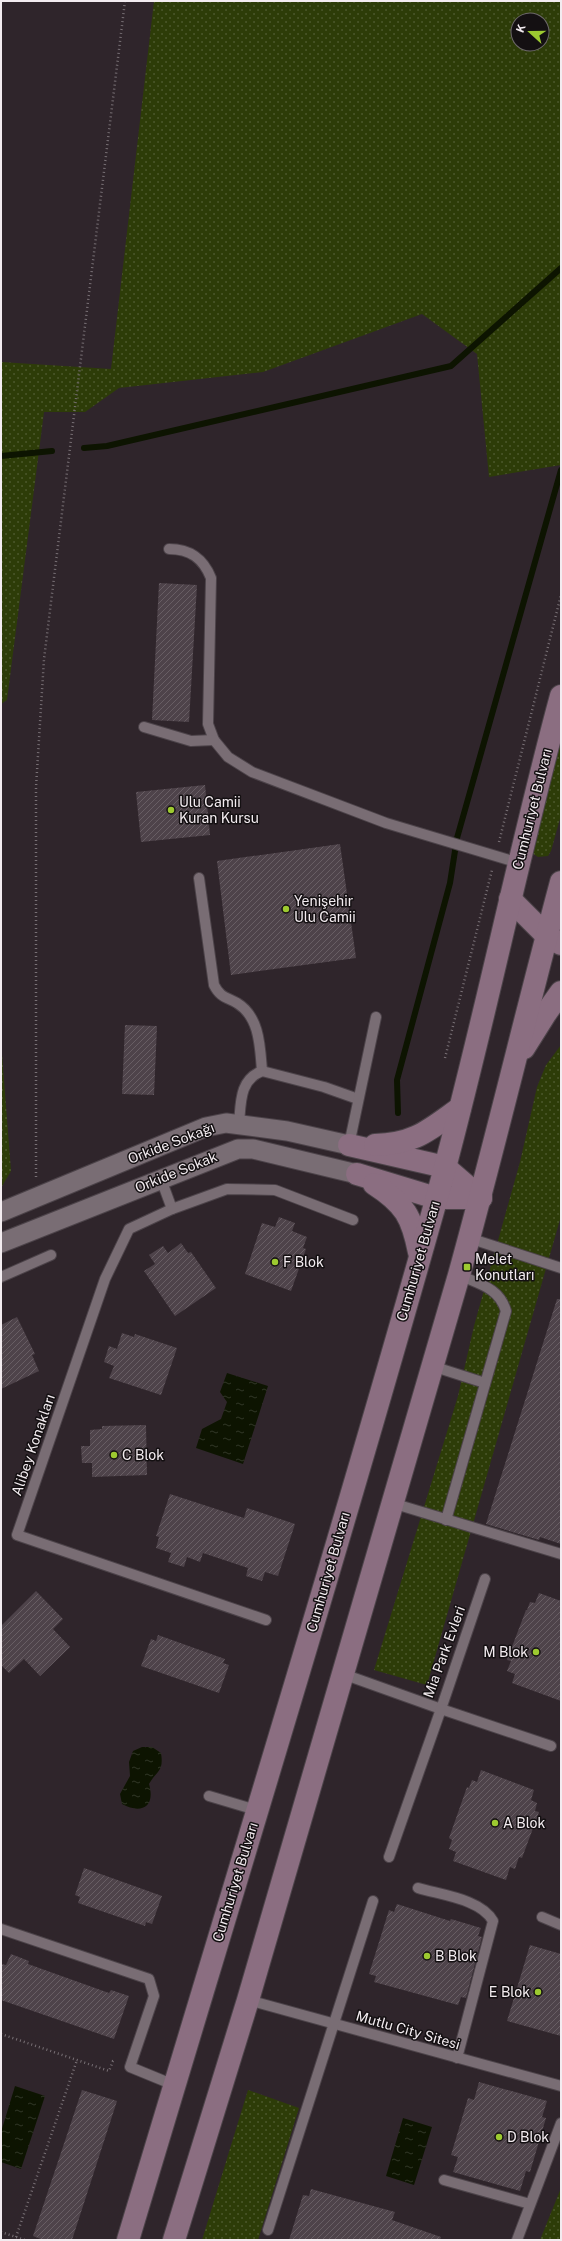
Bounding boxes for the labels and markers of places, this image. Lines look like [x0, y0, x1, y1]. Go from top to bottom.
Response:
place label: Ulu Camii Kuran Kursu [179, 794, 259, 826]
marker: Ulu Camii Kuran Kursu [166, 805, 176, 815]
place label: Yenişehir Ulu Camii [294, 893, 356, 925]
marker: Yenişehir Ulu Camii [281, 904, 291, 914]
place label: Melet Konutları [475, 1251, 535, 1283]
place label: F Blok [283, 1254, 324, 1270]
marker: F Blok [270, 1257, 280, 1267]
marker: Melet Konutları [462, 1262, 472, 1272]
place label: C Blok [122, 1447, 164, 1463]
marker: C Blok [109, 1450, 119, 1460]
place label: M Blok [483, 1644, 528, 1660]
marker: M Blok [531, 1647, 541, 1657]
place label: A Blok [503, 1815, 546, 1831]
marker: A Blok [490, 1818, 500, 1828]
place label: B Blok [435, 1948, 477, 1964]
marker: B Blok [422, 1951, 432, 1961]
place label: E Blok [489, 1984, 530, 2000]
marker: E Blok [533, 1987, 543, 1997]
place label: D Blok [507, 2129, 549, 2145]
marker: D Blok [494, 2132, 504, 2142]

